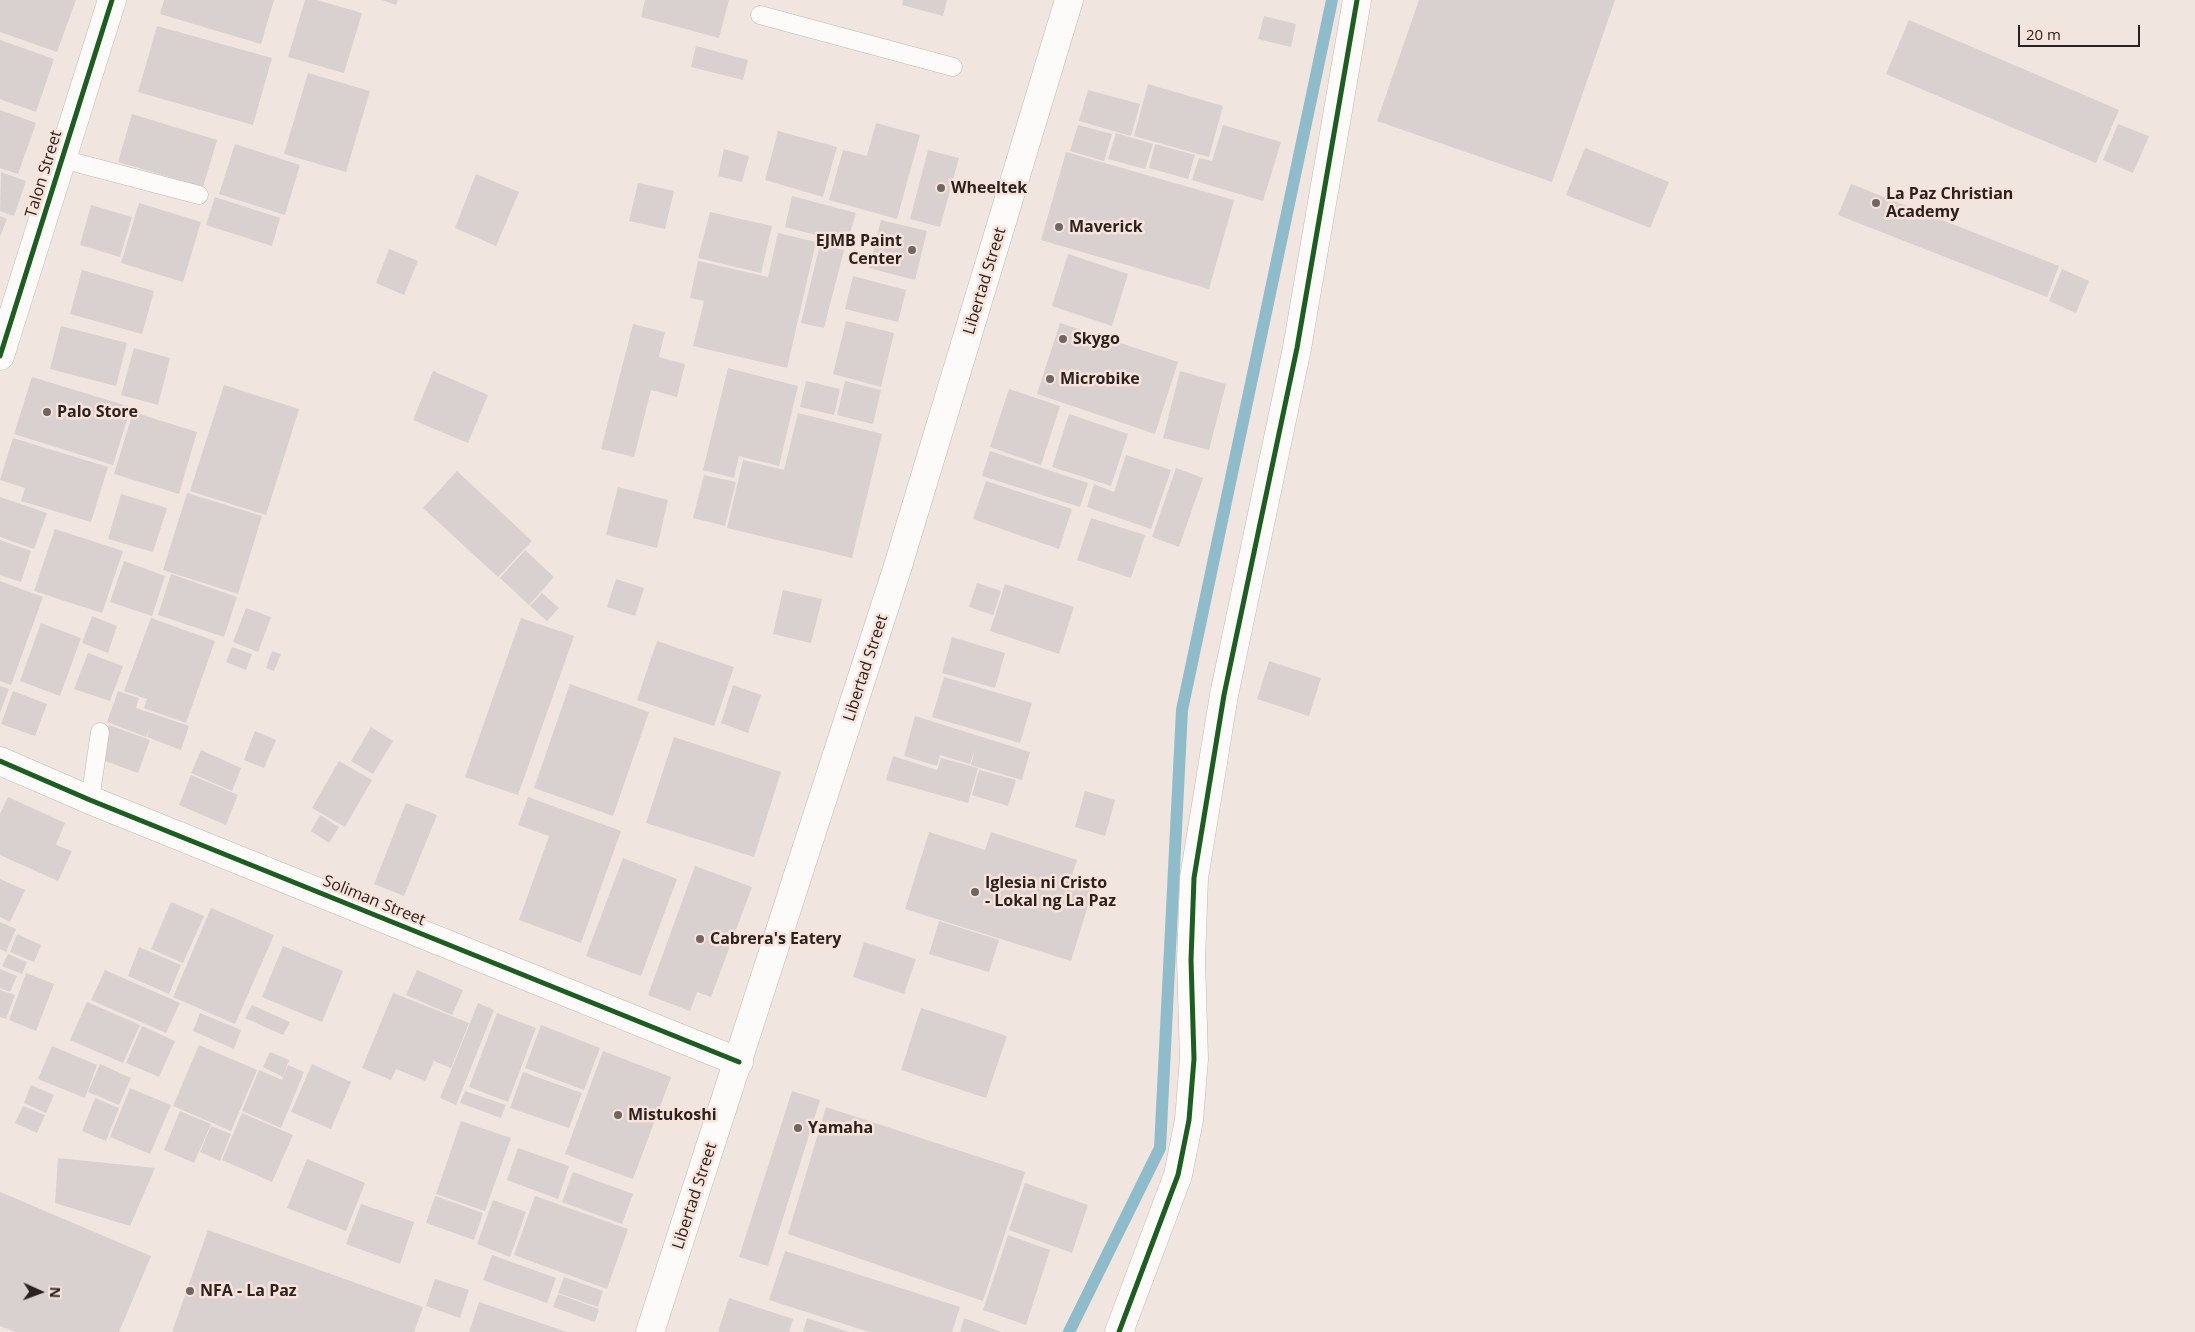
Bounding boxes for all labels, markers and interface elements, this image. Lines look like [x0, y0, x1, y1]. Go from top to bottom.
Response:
scale bar [2020, 15, 2142, 47]
text: 20 m [2026, 24, 2061, 44]
street label: Talon Street [22, 128, 66, 220]
place label: Wheeltek [951, 178, 1027, 198]
marker: Wheeltek [935, 182, 947, 194]
place label: La Paz Christian Academy [1886, 184, 2013, 222]
marker: La Paz Christian Academy [1870, 197, 1882, 209]
place label: Maverick [1069, 217, 1143, 237]
marker: Maverick [1053, 221, 1065, 233]
street label: Libertad Street [960, 225, 1010, 337]
place label: EJMB Paint Center [816, 231, 902, 269]
marker: EJMB Paint Center [906, 244, 918, 256]
place label: Skygo [1073, 329, 1120, 349]
marker: Skygo [1057, 333, 1069, 345]
place label: Microbike [1060, 369, 1140, 389]
marker: Microbike [1044, 373, 1056, 385]
place label: Palo Store [57, 402, 138, 422]
marker: Palo Store [41, 406, 53, 418]
street label: Libertad Street [840, 612, 892, 724]
street label: Soliman Street [320, 872, 428, 930]
place label: Iglesia ni Cristo - Lokal ng La Paz [985, 873, 1116, 911]
marker: Iglesia ni Cristo - Lokal ng La Paz [969, 886, 981, 898]
place label: Cabrera's Eatery [710, 929, 841, 949]
marker: Cabrera's Eatery [694, 933, 706, 945]
place label: Mistukoshi [628, 1105, 717, 1125]
marker: Mistukoshi [612, 1109, 624, 1121]
place label: Yamaha [808, 1118, 873, 1138]
marker: Yamaha [792, 1122, 804, 1134]
street label: Libertad Street [669, 1140, 721, 1252]
north arrow [15, 1267, 65, 1317]
place label: NFA - La Paz [200, 1281, 297, 1301]
marker: NFA - La Paz [184, 1285, 196, 1297]
text: N [46, 1287, 65, 1299]

